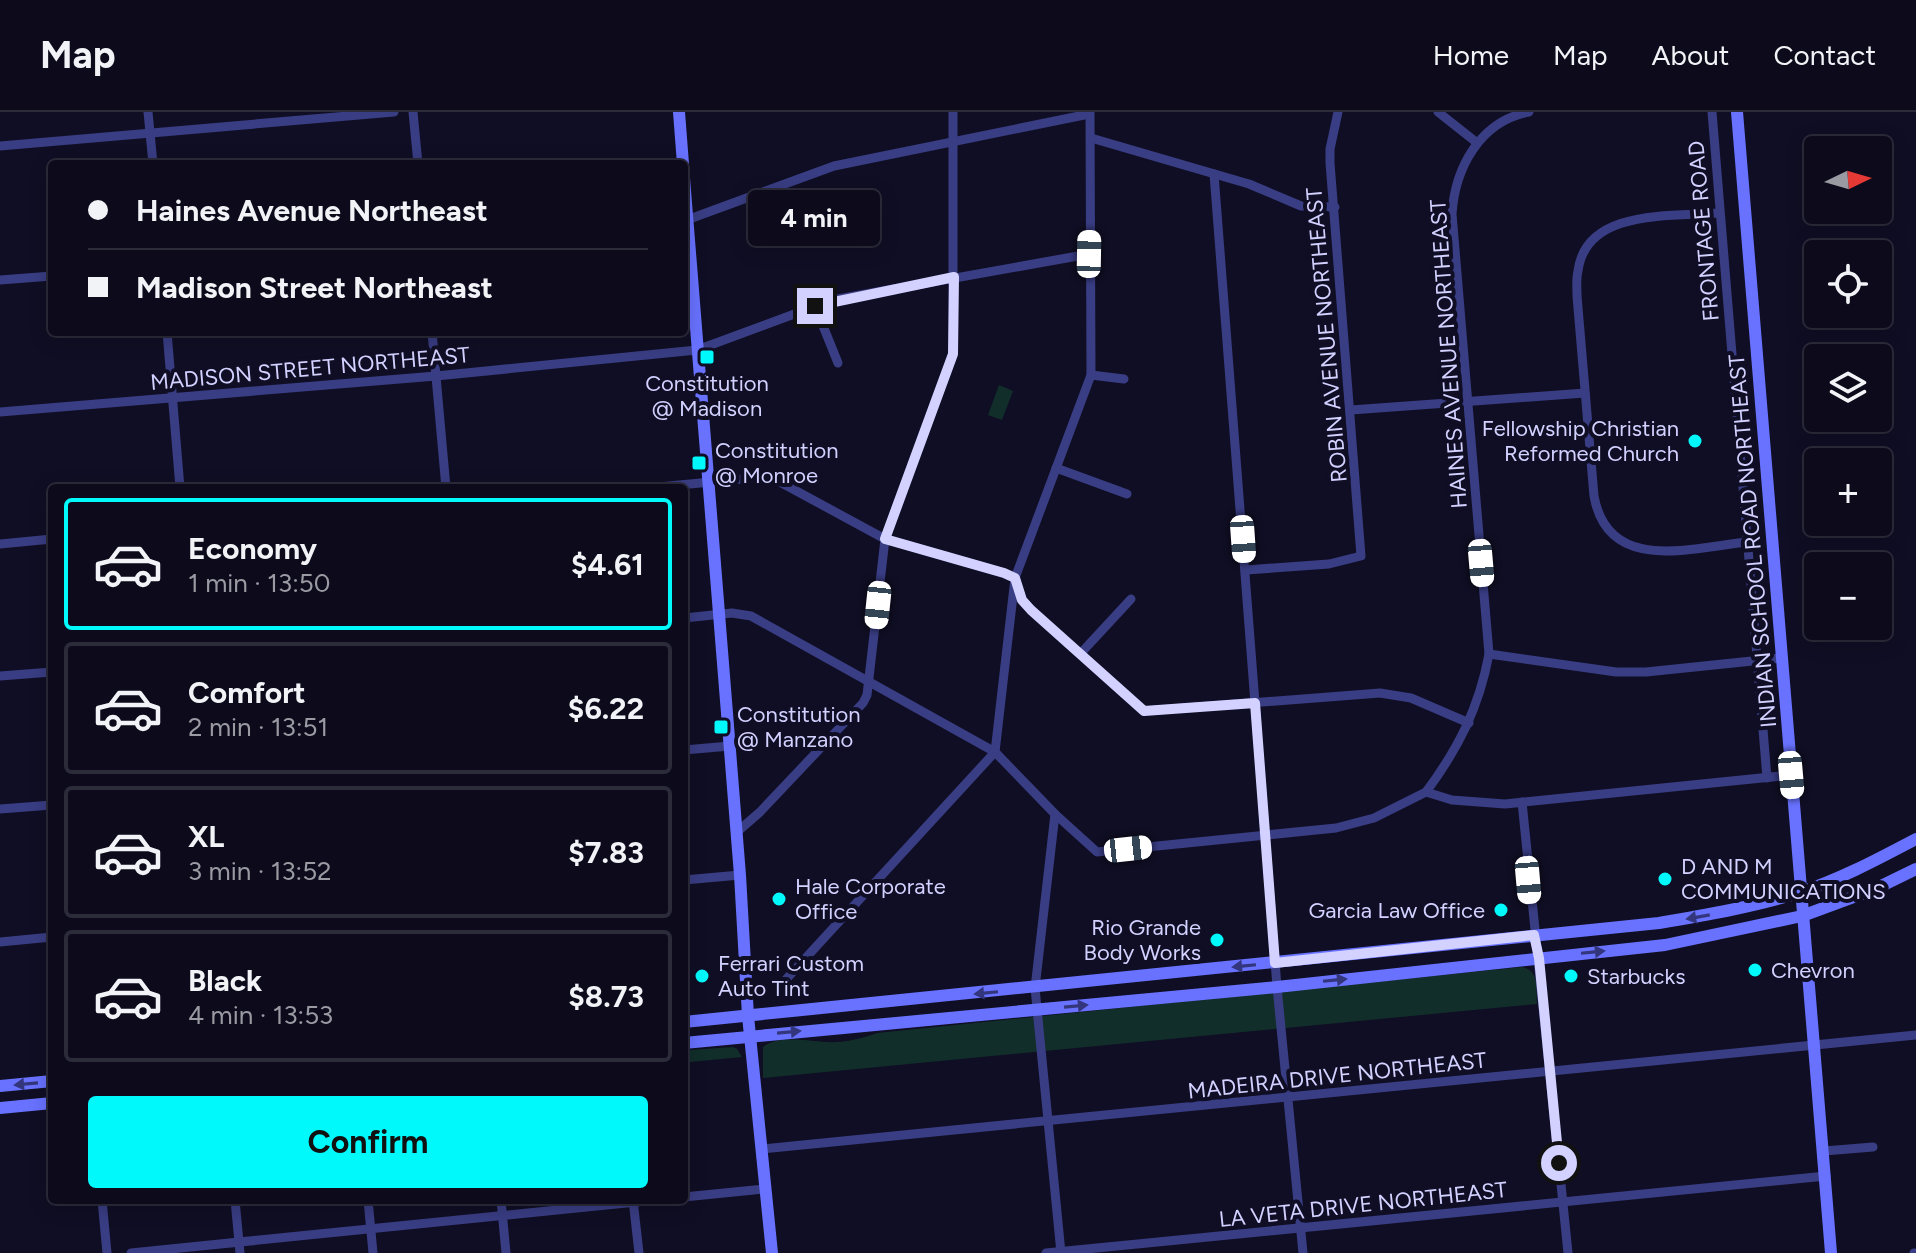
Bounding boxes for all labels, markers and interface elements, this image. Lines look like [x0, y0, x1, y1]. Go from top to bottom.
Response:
text: Map [40, 32, 116, 78]
text: Home [1433, 38, 1509, 72]
text: Map [1553, 38, 1608, 72]
text: About [1652, 38, 1729, 72]
text: Contact [1773, 38, 1876, 72]
north arrow [1804, 136, 1892, 224]
map controls [1804, 136, 1892, 640]
street label: FRONTAGE ROAD [1682, 140, 1725, 322]
street label: ROBIN AVENUE NORTHEAST [1300, 186, 1353, 484]
callout: 4 min [749, 190, 881, 246]
text: Haines Avenue Northeast [136, 192, 488, 229]
street label: HAINES AVENUE NORTHEAST [1424, 199, 1473, 509]
text: 4 min [781, 202, 847, 234]
car [1077, 230, 1101, 278]
button: locate [1804, 240, 1892, 328]
text: Madison Street Northeast [136, 269, 493, 306]
route end [797, 288, 833, 324]
street label: MADISON STREET NORTHEAST [149, 341, 471, 396]
button: layers [1804, 344, 1892, 432]
marker: Constitution @ Madison [698, 348, 716, 366]
street label: INDIAN SCHOOL ROAD NORTHEAST [1723, 353, 1782, 729]
place label: Constitution @ Madison [645, 370, 769, 422]
place label: Fellowship Christian Reformed Church [1482, 415, 1679, 467]
marker: Fellowship Christian Reformed Church [1686, 432, 1704, 450]
place label: Constitution @ Monroe [715, 437, 839, 489]
button: + [1804, 448, 1892, 536]
marker: Constitution @ Monroe [690, 454, 708, 472]
car [1229, 514, 1257, 564]
icon: car [92, 528, 164, 600]
text: Economy [188, 530, 317, 567]
car [1467, 538, 1495, 588]
text: $4.61 [571, 546, 644, 583]
button: − [1804, 552, 1892, 640]
text: 1 min · 13:50 [188, 567, 330, 599]
car [864, 580, 892, 630]
icon: car [92, 672, 164, 744]
text: Comfort [188, 674, 306, 711]
text: $6.22 [568, 690, 644, 727]
place label: Constitution @ Manzano [737, 701, 861, 753]
text: 2 min · 13:51 [188, 711, 328, 743]
marker: Constitution @ Manzano [712, 718, 730, 736]
car [1777, 750, 1805, 800]
icon: car [92, 816, 164, 888]
text: XL [188, 818, 224, 855]
text: $7.83 [568, 834, 644, 871]
car [1103, 835, 1153, 863]
place label: D AND M COMMUNICATIONS [1681, 853, 1886, 905]
text: 3 min · 13:52 [188, 855, 332, 887]
car [1514, 855, 1542, 905]
marker: D AND M COMMUNICATIONS [1656, 870, 1674, 888]
place label: Hale Corporate Office [795, 873, 946, 925]
marker: Hale Corporate Office [770, 890, 788, 908]
place label: Garcia Law Office [1308, 897, 1485, 924]
marker: Garcia Law Office [1492, 901, 1510, 919]
one-way arrow [1685, 911, 1710, 923]
place label: Rio Grande Body Works [1084, 914, 1201, 966]
marker: Rio Grande Body Works [1208, 931, 1226, 949]
one-way arrow [1581, 946, 1606, 959]
place label: Ferrari Custom Auto Tint [718, 950, 864, 1002]
place label: Chevron [1771, 957, 1855, 984]
icon: car [92, 960, 164, 1032]
one-way arrow [1231, 960, 1256, 973]
marker: Chevron [1746, 961, 1764, 979]
text: Black [188, 962, 262, 999]
place label: Starbucks [1587, 963, 1685, 990]
marker: Ferrari Custom Auto Tint [693, 967, 711, 985]
marker: Starbucks [1562, 967, 1580, 985]
one-way arrow [1323, 974, 1348, 987]
text: $8.73 [568, 978, 644, 1015]
one-way arrow [973, 986, 998, 999]
text: 4 min · 13:53 [188, 999, 333, 1031]
one-way arrow [1064, 999, 1089, 1012]
one-way arrow [777, 1025, 802, 1038]
street label: MADEIRA DRIVE NORTHEAST [1186, 1046, 1488, 1105]
one-way arrow [13, 1077, 38, 1090]
button: Confirm [88, 1096, 648, 1188]
route start [1541, 1145, 1577, 1181]
street label: LA VETA DRIVE NORTHEAST [1218, 1176, 1508, 1233]

